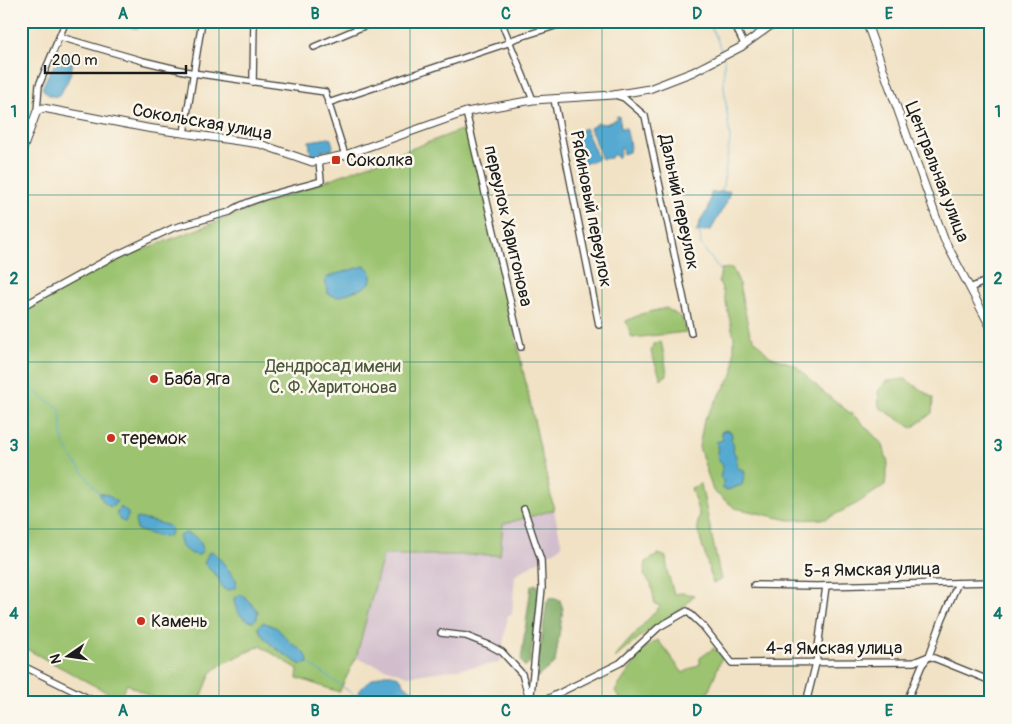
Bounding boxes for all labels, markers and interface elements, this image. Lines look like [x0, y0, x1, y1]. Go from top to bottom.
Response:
text: A [118, 4, 129, 24]
text: B [310, 4, 320, 24]
text: C [501, 4, 511, 24]
text: D [692, 4, 702, 24]
text: E [885, 4, 894, 24]
scale bar [45, 42, 186, 74]
text: 200 m [52, 51, 97, 70]
street label: Сокольская улица [130, 98, 274, 146]
street label: Центральная улица [900, 98, 974, 246]
text: 1 [11, 102, 17, 122]
text: 1 [995, 102, 1001, 122]
street label: Рябиновый переулок [565, 129, 617, 289]
street label: Дальний переулок [653, 131, 705, 272]
street label: переулок Харитонова [478, 143, 538, 309]
place label: Соколка [346, 149, 413, 172]
marker: Соколка [330, 154, 342, 166]
text: 2 [10, 269, 19, 289]
text: 2 [994, 269, 1003, 289]
park label: Дендросад имени С. Ф. Харитонова [264, 355, 401, 399]
place label: Баба Яга [164, 368, 230, 391]
marker: Баба Яга [148, 373, 160, 385]
place label: теремок [121, 427, 187, 450]
marker: теремок [105, 432, 117, 444]
text: 3 [10, 436, 19, 456]
text: 3 [994, 436, 1003, 456]
street label: 5-я Ямская улица [804, 557, 940, 583]
text: 4 [9, 604, 19, 624]
text: 4 [993, 604, 1003, 624]
place label: Камень [151, 610, 208, 633]
marker: Камень [135, 615, 147, 627]
north arrow [42, 632, 92, 682]
street label: 4-я Ямская улица [766, 637, 902, 660]
text: N [46, 652, 65, 665]
text: A [118, 701, 129, 721]
text: B [310, 701, 320, 721]
text: C [501, 701, 511, 721]
text: D [692, 701, 702, 721]
text: E [885, 701, 894, 721]

